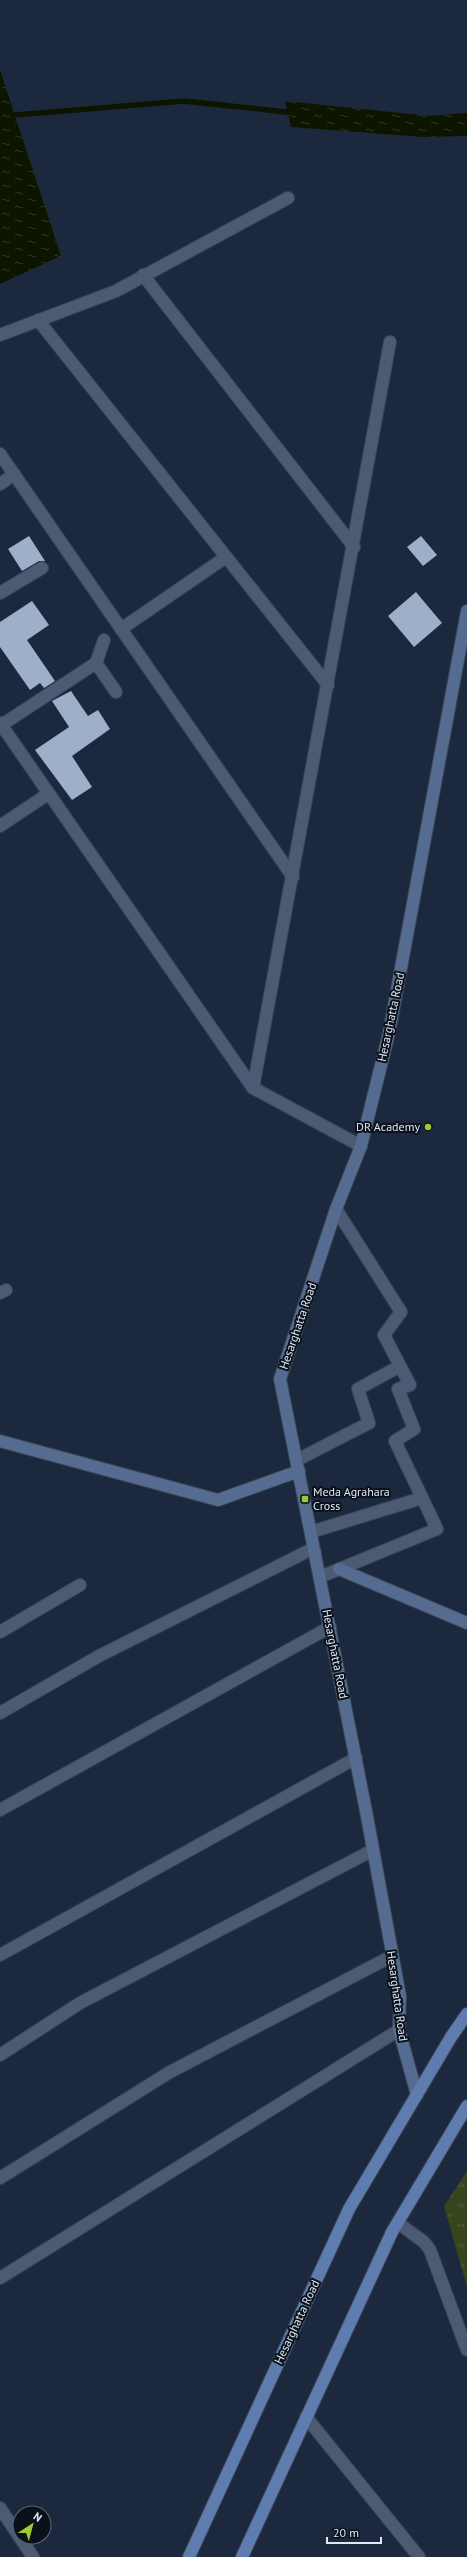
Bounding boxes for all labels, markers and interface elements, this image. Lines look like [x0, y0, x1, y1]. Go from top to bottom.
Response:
street label: Hesarghatta Road [374, 971, 407, 1063]
place label: DR Academy [356, 1119, 420, 1134]
marker: DR Academy [423, 1122, 433, 1132]
street label: Hesarghatta Road [276, 1280, 319, 1371]
place label: Meda Agrahara Cross [313, 1484, 390, 1513]
marker: Meda Agrahara Cross [300, 1494, 310, 1504]
street label: Hesarghatta Road [319, 1608, 352, 1700]
street label: Hesarghatta Road [384, 1950, 411, 2042]
street label: Hesarghatta Road [271, 2277, 323, 2366]
north arrow [12, 2505, 52, 2545]
text: N [31, 2509, 45, 2525]
scale bar [327, 2519, 381, 2545]
text: 20 m [333, 2525, 359, 2540]

